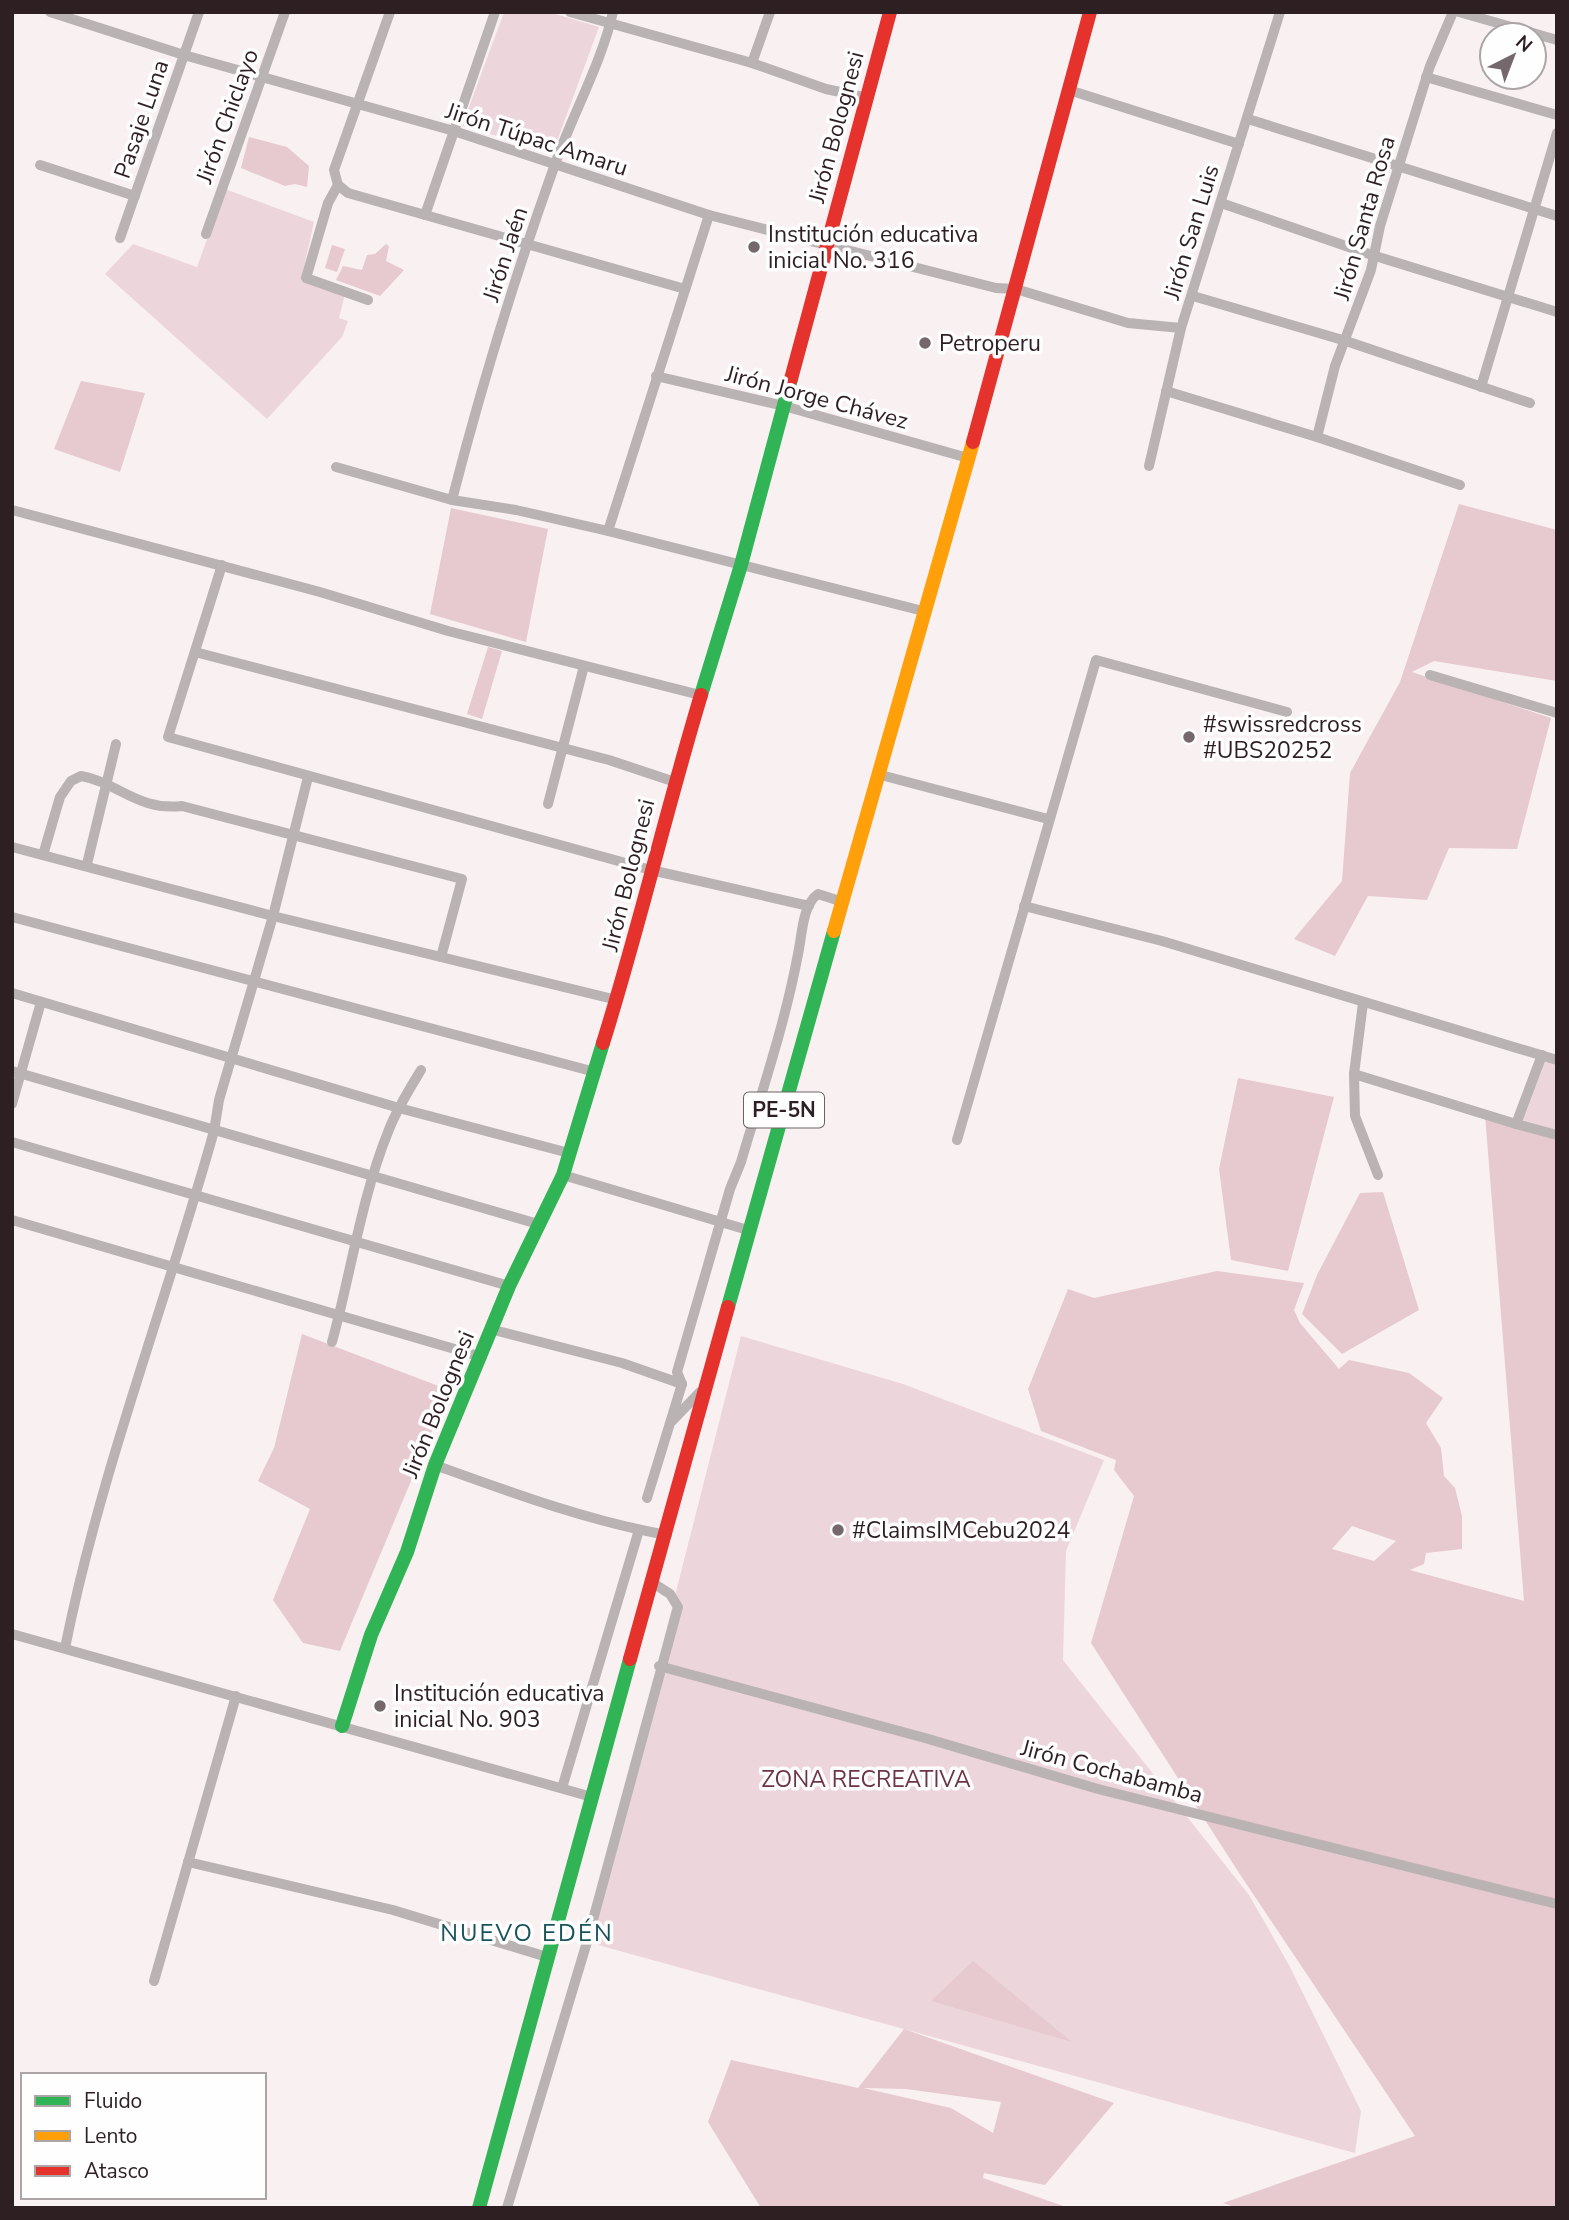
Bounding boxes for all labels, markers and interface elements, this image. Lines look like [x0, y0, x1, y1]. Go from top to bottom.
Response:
north arrow [1478, 21, 1548, 91]
text: N [1510, 30, 1538, 59]
street label: Jirón Chiclayo [189, 45, 266, 188]
street label: Jirón Bolognesi [801, 48, 872, 207]
street label: Pasaje Luna [107, 56, 176, 183]
street label: Jirón Túpac Amaru [441, 95, 632, 184]
street label: Jirón Santa Rosa [1326, 132, 1403, 305]
street label: Jirón San Luis [1156, 161, 1227, 304]
street label: Jirón Jaén [475, 203, 535, 306]
place label: Institución educativa inicial No. 316 [768, 219, 978, 276]
marker: Institución educativa inicial No. 316 [746, 239, 762, 255]
place label: Petroperu [939, 328, 1041, 359]
marker: Petroperu [917, 335, 933, 351]
street label: Jirón Jorge Chávez [721, 358, 912, 437]
place label: #swissredcross #UBS20252 [1203, 709, 1362, 766]
marker: #swissredcross #UBS20252 [1181, 729, 1197, 745]
street label: Jirón Bolognesi [594, 796, 662, 955]
road number: PE-5N [744, 1092, 824, 1128]
street label: Jirón Bolognesi [395, 1326, 482, 1483]
place label: #ClaimsIMCebu2024 [852, 1515, 1070, 1546]
marker: #ClaimsIMCebu2024 [830, 1522, 846, 1538]
place label: Institución educativa inicial No. 903 [394, 1678, 604, 1735]
marker: Institución educativa inicial No. 903 [372, 1698, 388, 1714]
street label: Jirón Cochabamba [1017, 1732, 1206, 1811]
park label: ZONA RECREATIVA [761, 1764, 971, 1795]
district label: NUEVO EDÉN [440, 1917, 614, 1949]
legend [21, 2073, 266, 2199]
text: Fluido [84, 2087, 142, 2115]
text: Lento [84, 2122, 137, 2150]
text: Atasco [84, 2157, 149, 2185]

